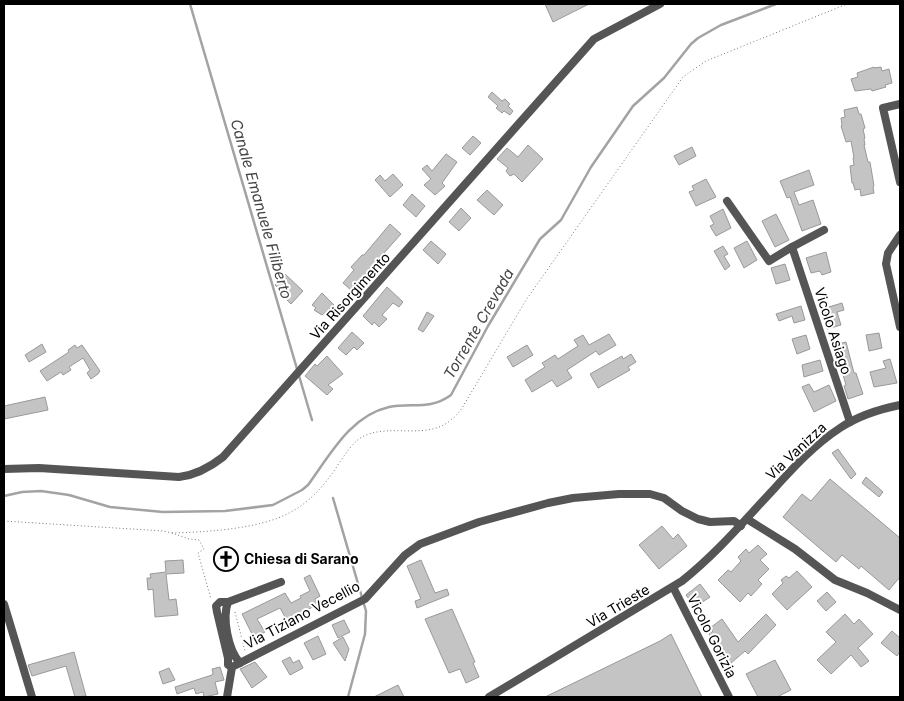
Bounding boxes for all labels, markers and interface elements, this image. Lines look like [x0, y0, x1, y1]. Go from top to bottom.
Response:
water label: Canale Emanuele Filiberto [227, 117, 296, 301]
street label: Via Risorgimento [306, 249, 393, 343]
water label: Torrente Crevada [439, 265, 518, 382]
street label: Vicolo Asiago [811, 285, 856, 376]
street label: Via Vanizza [762, 418, 829, 483]
church icon: Chiesa di Sarano [213, 546, 239, 572]
place label: Chiesa di Sarano [244, 550, 359, 567]
street label: Via Tiziano Vecellio [241, 577, 363, 652]
street label: Via Trieste [583, 580, 652, 631]
street label: Vicolo Gorizia [684, 591, 741, 681]

